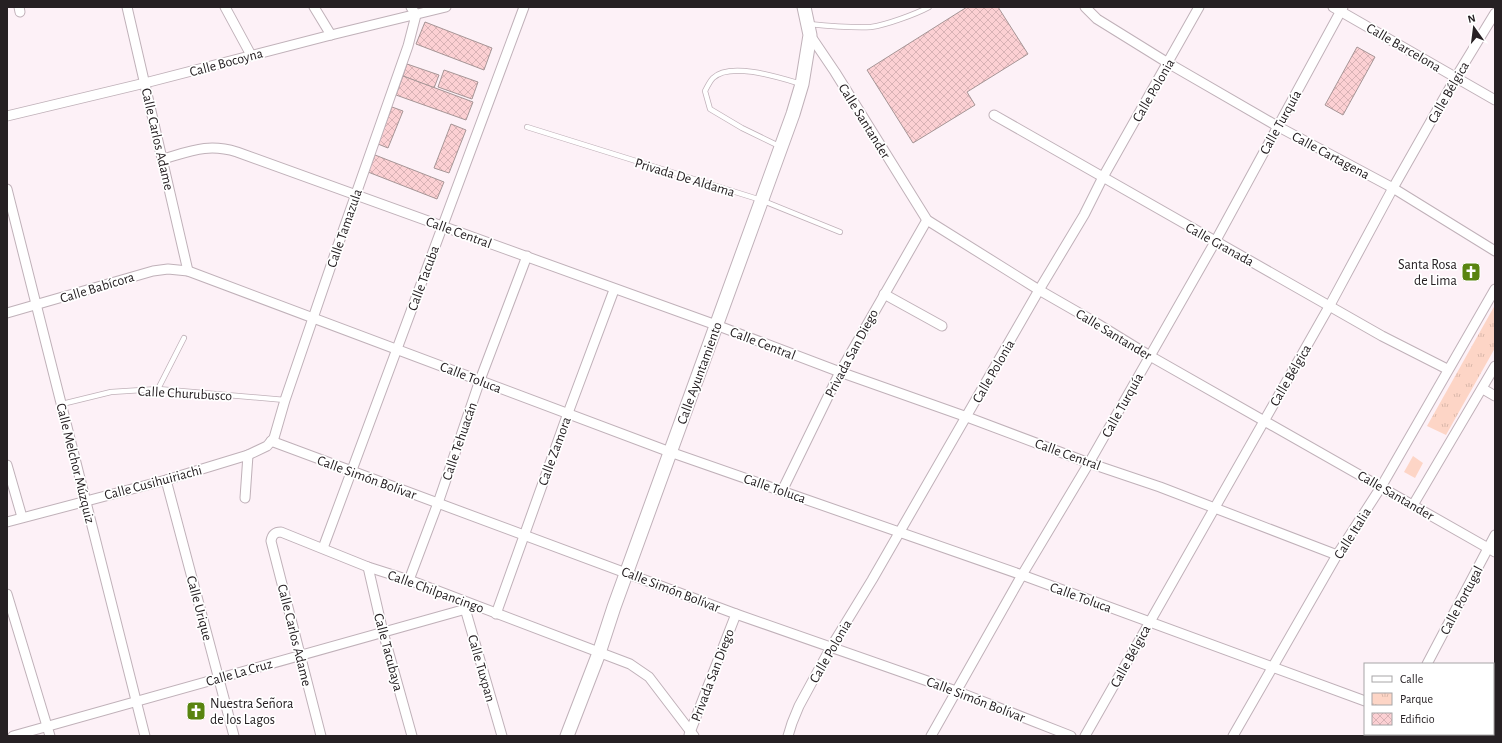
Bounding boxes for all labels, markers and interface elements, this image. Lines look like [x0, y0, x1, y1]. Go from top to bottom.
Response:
north arrow [1454, 8, 1494, 48]
text: N [1467, 13, 1477, 25]
street label: Calle Barcelona [1364, 21, 1444, 75]
street label: Calle Bocoyna [188, 46, 265, 79]
street label: Calle Polonia [1130, 56, 1178, 124]
street label: Calle Bélgica [1426, 59, 1472, 126]
street label: Calle Santander [836, 82, 893, 162]
street label: Calle Carlos Adame [138, 87, 176, 192]
street label: Calle Turquía [1258, 88, 1304, 157]
street label: Calle Cartagena [1290, 130, 1372, 182]
street label: Privada De Aldama [633, 156, 737, 200]
street label: Calle Tamazula [325, 187, 365, 269]
street label: Calle Central [424, 215, 493, 251]
street label: Calle Granada [1183, 220, 1256, 270]
street label: Calle Tacuba [406, 243, 442, 313]
place label: Santa Rosa de Lima [1398, 258, 1458, 288]
church icon: Santa Rosa de Lima [1460, 261, 1482, 283]
street label: Calle Babícora [58, 270, 137, 306]
street label: Privada San Diego [823, 307, 881, 400]
street label: Calle Santander [1073, 307, 1154, 363]
street label: Calle Ayuntamiento [675, 320, 725, 426]
street label: Calle Central [728, 325, 797, 363]
street label: Calle Polonia [970, 337, 1018, 405]
street label: Calle Bélgica [1268, 342, 1314, 409]
street label: Calle Toluca [438, 360, 504, 396]
street label: Calle Turquía [1100, 371, 1146, 440]
street label: Calle Churubusco [137, 385, 233, 403]
street label: Calle Tehuacán [440, 401, 480, 482]
street label: Calle Melchor Múzquiz [53, 402, 97, 525]
street label: Calle Zamora [536, 415, 574, 488]
street label: Calle Central [1033, 437, 1102, 473]
street label: Calle Simón Bolívar [315, 453, 419, 503]
street label: Calle Cusihuiriachi [103, 463, 204, 503]
street label: Calle Santander [1355, 468, 1436, 524]
street label: Calle Toluca [742, 472, 808, 506]
street label: Calle Italia [1332, 505, 1374, 562]
street label: Calle Portugal [1438, 564, 1486, 637]
street label: Calle Simón Bolívar [619, 565, 722, 615]
street label: Calle Chilpancingo [386, 568, 486, 616]
street label: Calle Urique [184, 574, 214, 642]
street label: Calle Toluca [1048, 580, 1114, 616]
street label: Calle Carlos Adame [275, 583, 313, 688]
street label: Calle Tacubaya [371, 612, 405, 693]
street label: Calle Polonia [807, 617, 855, 685]
street label: Calle Bélgica [1108, 623, 1154, 690]
street label: Privada San Diego [689, 627, 737, 724]
street label: Calle Tuxpan [465, 633, 497, 703]
street label: Calle La Cruz [204, 657, 274, 689]
legend [1364, 663, 1494, 735]
text: Calle [1400, 673, 1423, 685]
street label: Calle Simón Bolívar [924, 675, 1027, 725]
text: Parque [1400, 693, 1433, 705]
place label: Nuestra Señora de los Lagos [210, 697, 294, 727]
church icon: Nuestra Señora de los Lagos [185, 700, 207, 722]
text: Edificio [1400, 713, 1435, 725]

